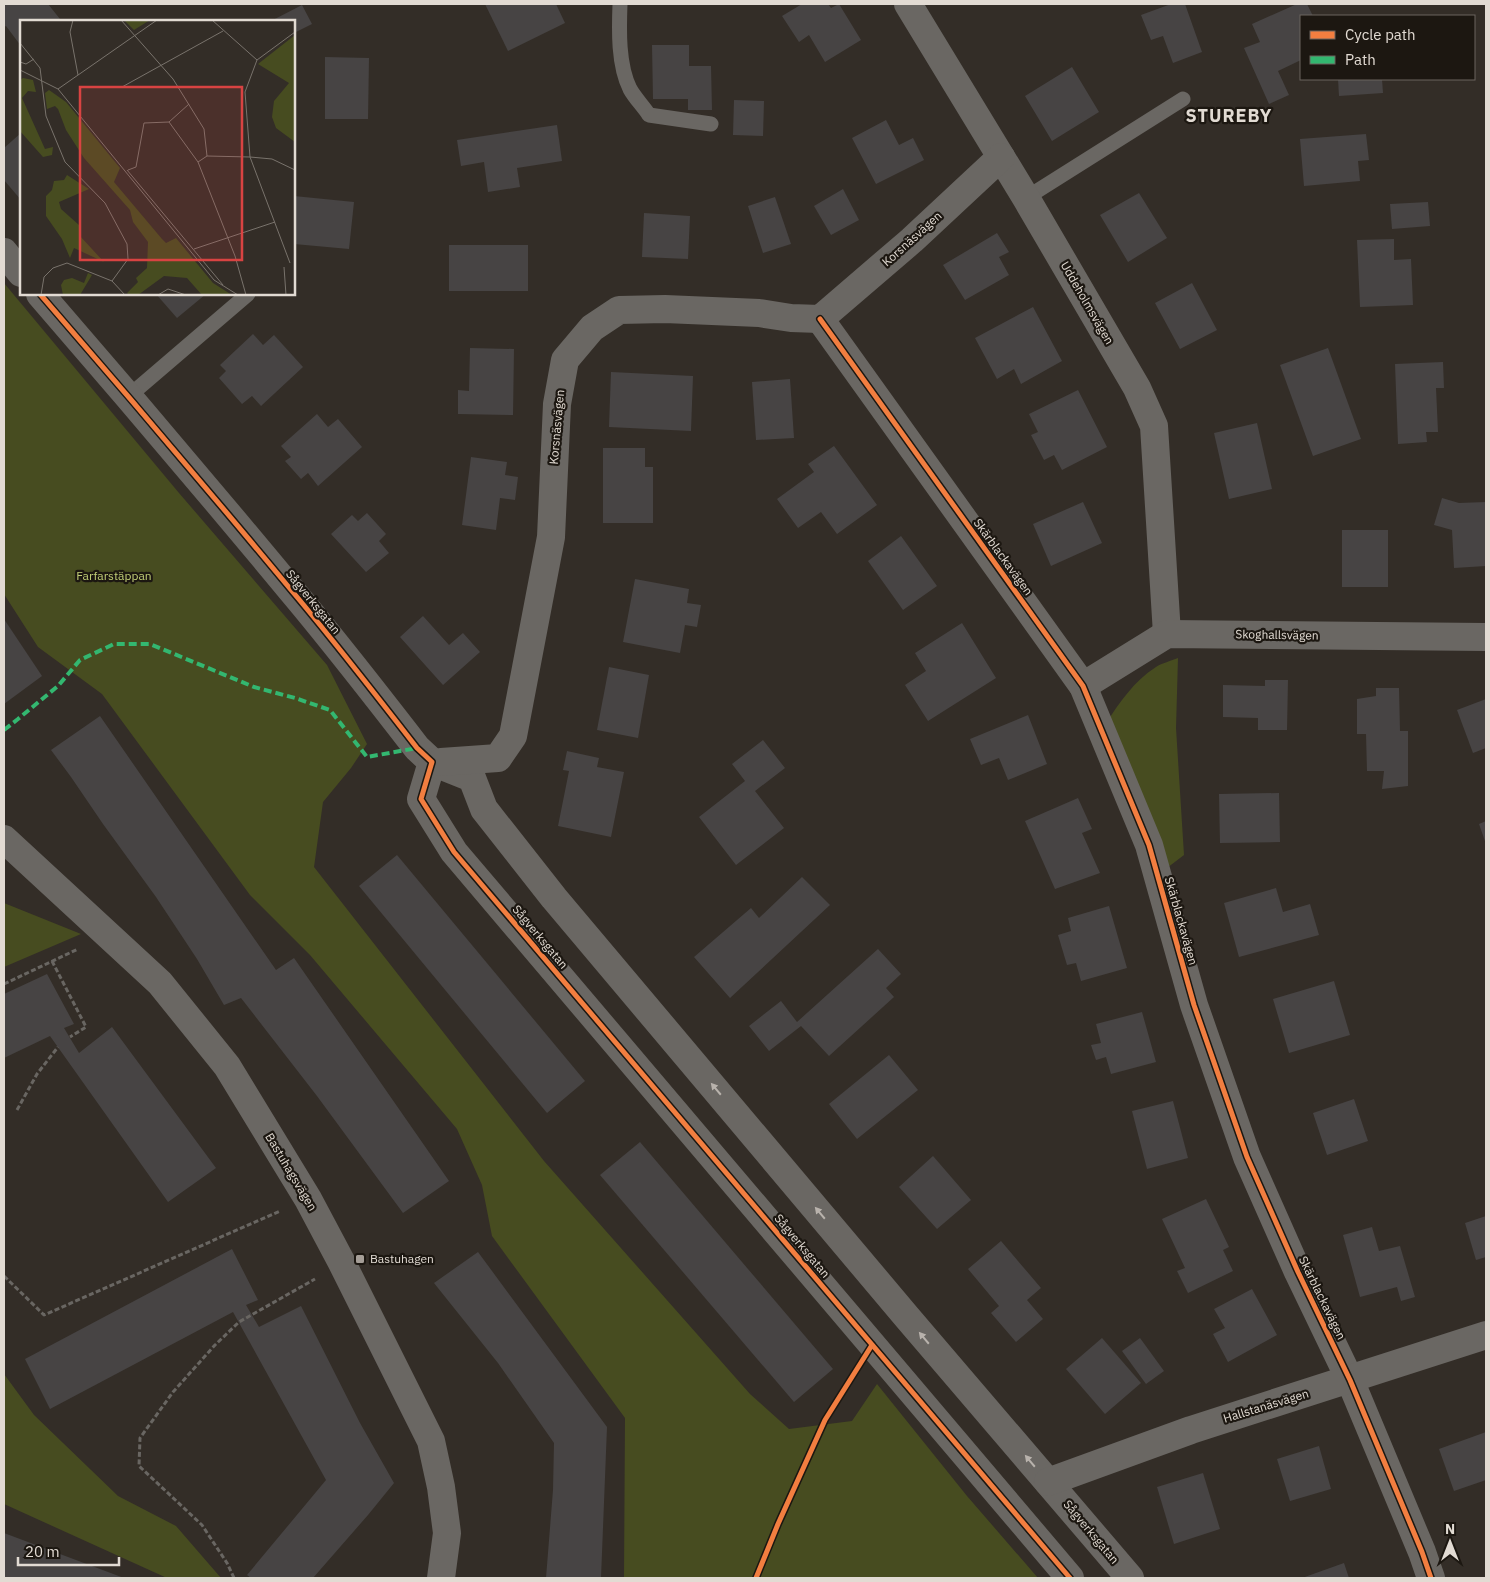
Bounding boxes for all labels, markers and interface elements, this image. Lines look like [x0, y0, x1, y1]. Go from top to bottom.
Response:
legend [1300, 15, 1475, 80]
inset map [20, 20, 295, 295]
text: Cycle path [1345, 25, 1416, 44]
text: Path [1345, 50, 1376, 69]
district label: STUREBY [1186, 104, 1272, 127]
street label: Korsnäsvägen [879, 208, 945, 269]
street label: Uddeholmsvägen [1058, 259, 1117, 347]
street label: Korsnäsvägen [546, 389, 567, 465]
street label: Skärblackavägen [971, 515, 1036, 598]
street label: Sågverksgatan [283, 566, 344, 637]
park label: Farfarstäppan [76, 568, 152, 583]
street label: Skoghallsvägen [1235, 626, 1319, 643]
street label: Skärblackavägen [1162, 875, 1201, 967]
street label: Sågverksgatan [509, 902, 571, 972]
one-way arrow [710, 1082, 721, 1095]
street label: Bastuhagsvägen [262, 1130, 321, 1213]
one-way arrow [815, 1207, 826, 1219]
street label: Sågverksgatan [771, 1211, 833, 1281]
place label: Bastuhagen [370, 1251, 434, 1266]
marker: Bastuhagen [354, 1253, 366, 1265]
street label: Skärblackavägen [1296, 1254, 1349, 1342]
one-way arrow [919, 1331, 930, 1344]
street label: Hallstanäsvägen [1221, 1385, 1310, 1426]
one-way arrow [1024, 1456, 1036, 1468]
street label: Sågverksgatan [1060, 1497, 1122, 1567]
north arrow [1425, 1517, 1475, 1567]
text: N [1445, 1520, 1455, 1538]
scale bar [18, 1534, 119, 1566]
text: 20 m [25, 1542, 60, 1561]

